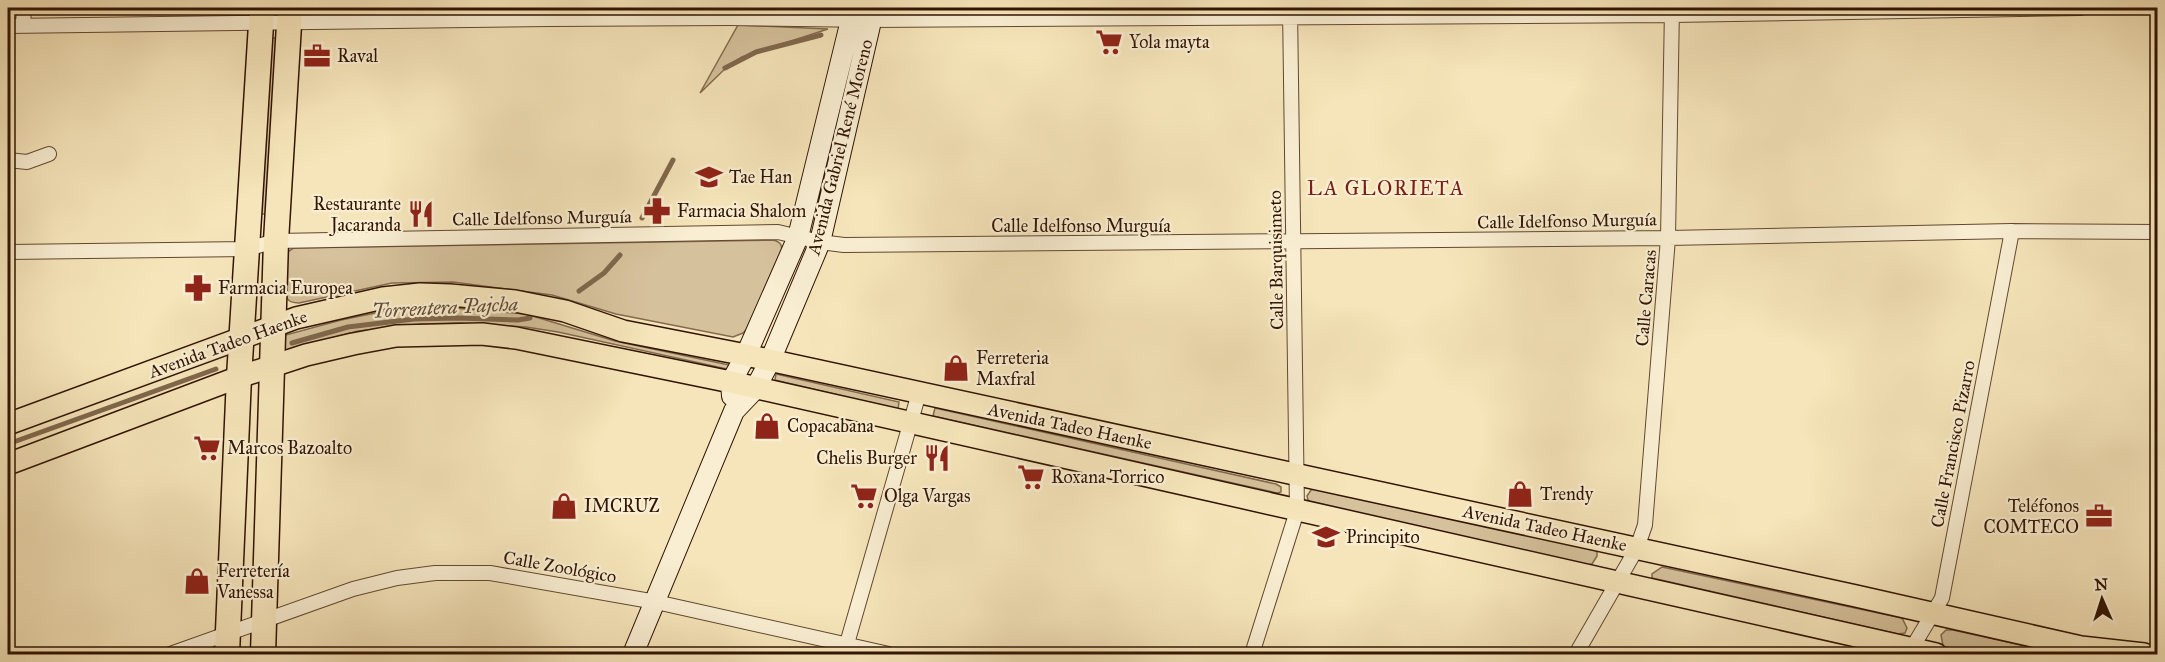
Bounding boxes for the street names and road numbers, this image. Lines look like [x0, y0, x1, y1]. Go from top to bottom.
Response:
street label: Avenida Gabriel René Moreno [802, 37, 877, 258]
street label: Calle Barquisimeto [1264, 190, 1289, 330]
street label: Calle Idelfonso Murguía [452, 205, 632, 232]
street label: Calle Idelfonso Murguía [1477, 208, 1657, 235]
street label: Calle Idelfonso Murguía [991, 215, 1171, 238]
street label: Calle Caracas [1631, 249, 1661, 347]
street label: Avenida Tadeo Haenke [145, 305, 310, 383]
street label: Calle Francisco Pizarro [1926, 358, 1980, 530]
street label: Avenida Tadeo Haenke [985, 398, 1154, 454]
street label: Avenida Tadeo Haenke [1460, 500, 1629, 556]
street label: Calle Zoológico [501, 546, 618, 589]

